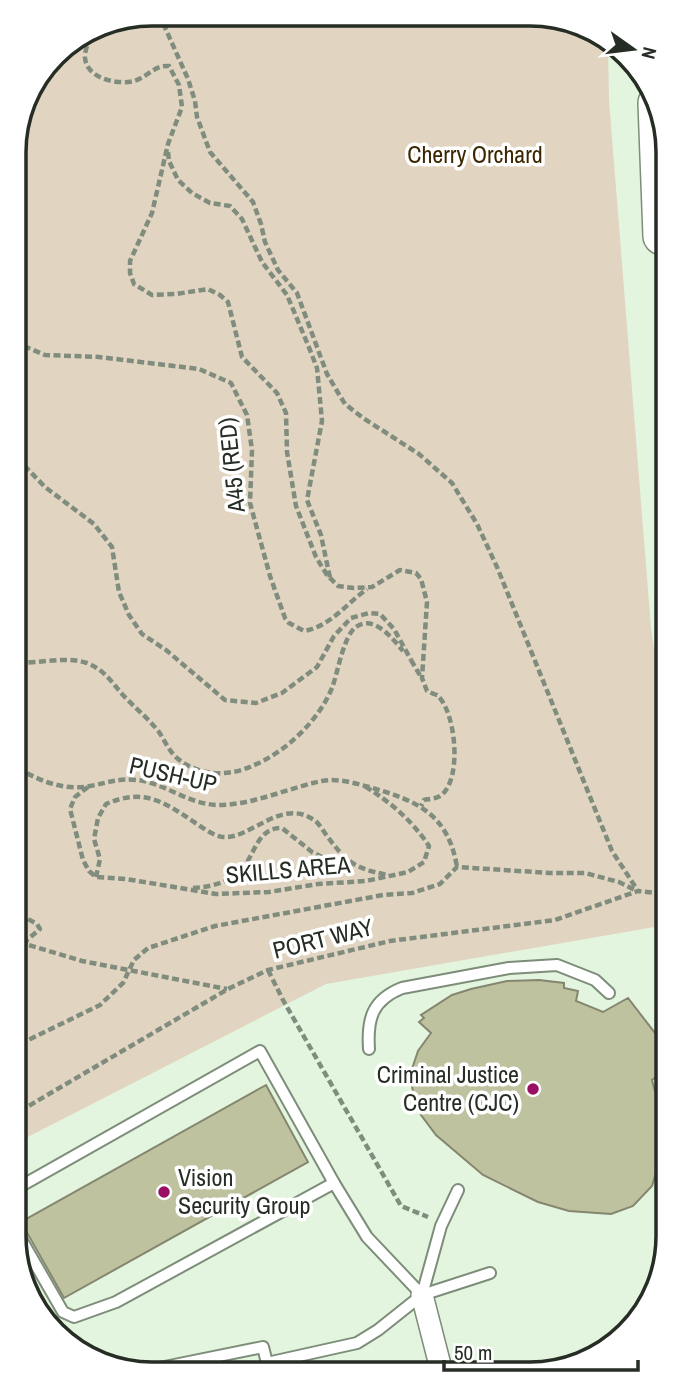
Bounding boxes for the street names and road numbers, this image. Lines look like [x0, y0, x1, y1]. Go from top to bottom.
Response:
street label: A45 (RED) [210, 416, 252, 515]
street label: PUSH-UP [126, 748, 220, 800]
street label: SKILLS AREA [224, 848, 352, 890]
street label: PORT WAY [269, 910, 376, 966]

